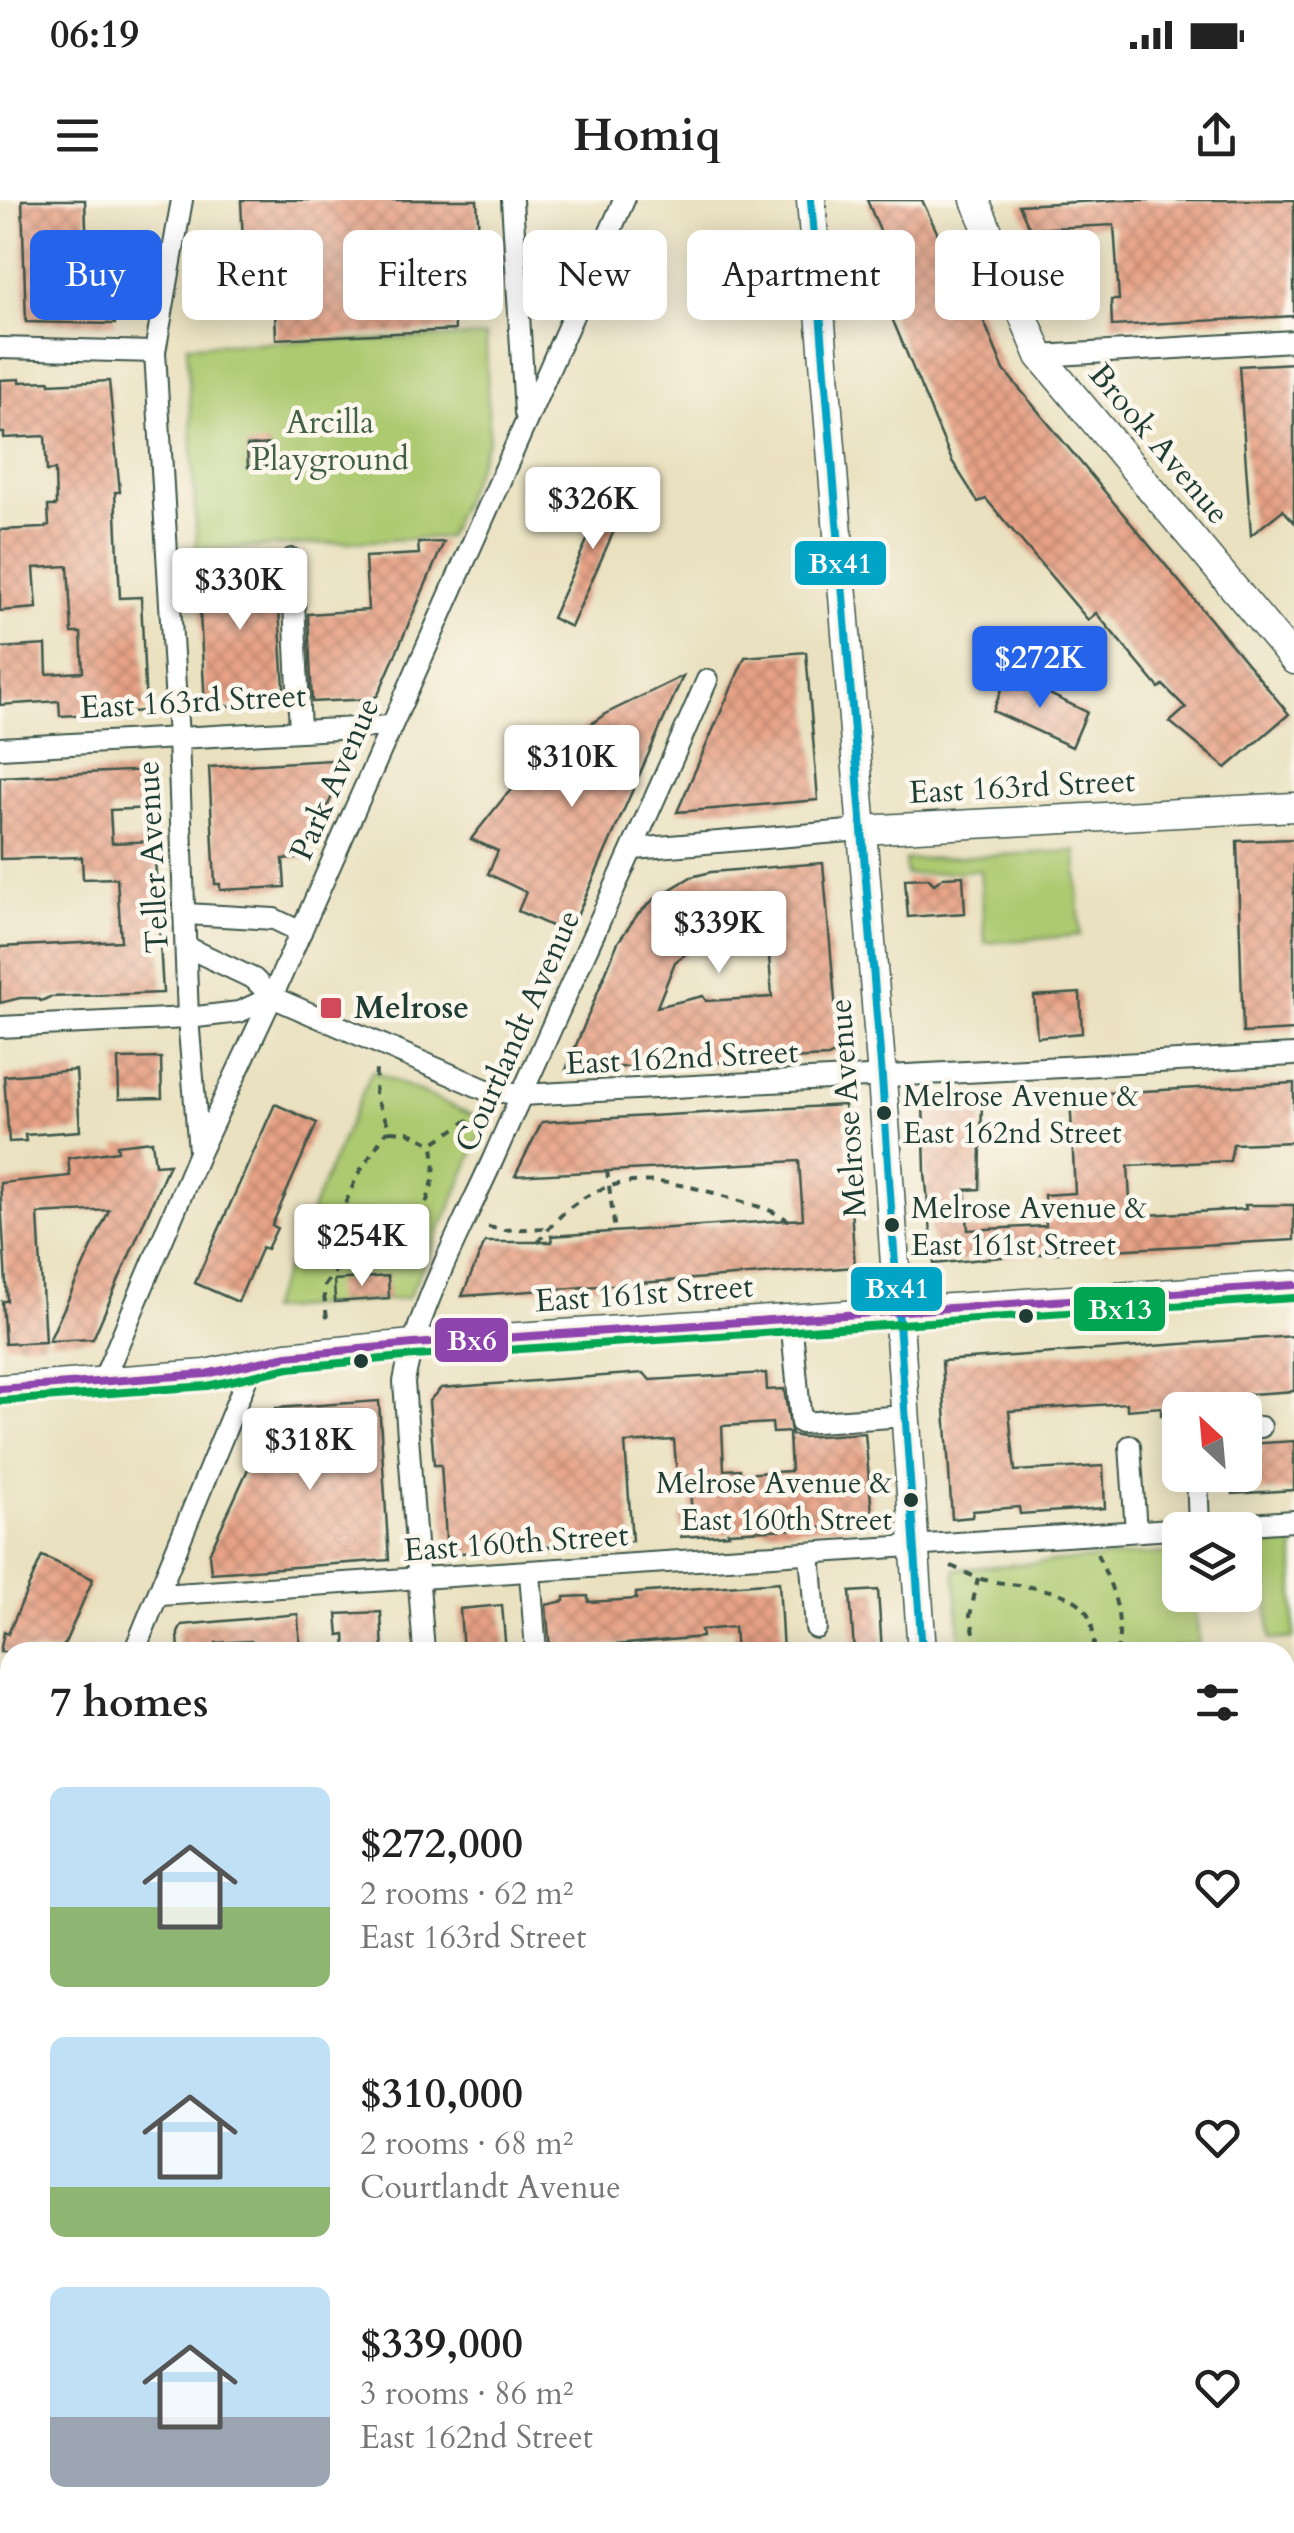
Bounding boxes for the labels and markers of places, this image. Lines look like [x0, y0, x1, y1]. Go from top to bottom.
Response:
pin: $326K [523, 467, 663, 552]
pin: $330K [170, 548, 310, 633]
pin: $272K [970, 626, 1110, 711]
pin: $310K [502, 725, 642, 810]
pin: $339K [649, 891, 789, 976]
place label: Melrose [354, 986, 469, 1030]
marker: Melrose [318, 995, 344, 1021]
place label: Melrose Avenue & East 162nd Street [903, 1076, 1139, 1154]
marker: Melrose Avenue & East 162nd Street [874, 1103, 894, 1123]
place label: Melrose Avenue & East 161st Street [911, 1188, 1147, 1266]
pin: $254K [292, 1204, 432, 1289]
marker: Melrose Avenue & East 161st Street [882, 1215, 902, 1235]
unlabelled marker [1016, 1306, 1036, 1326]
unlabelled marker [351, 1351, 371, 1371]
pin: $318K [240, 1408, 380, 1493]
place label: Melrose Avenue & East 160th Street [656, 1463, 893, 1541]
marker: Melrose Avenue & East 160th Street [901, 1490, 921, 1510]

